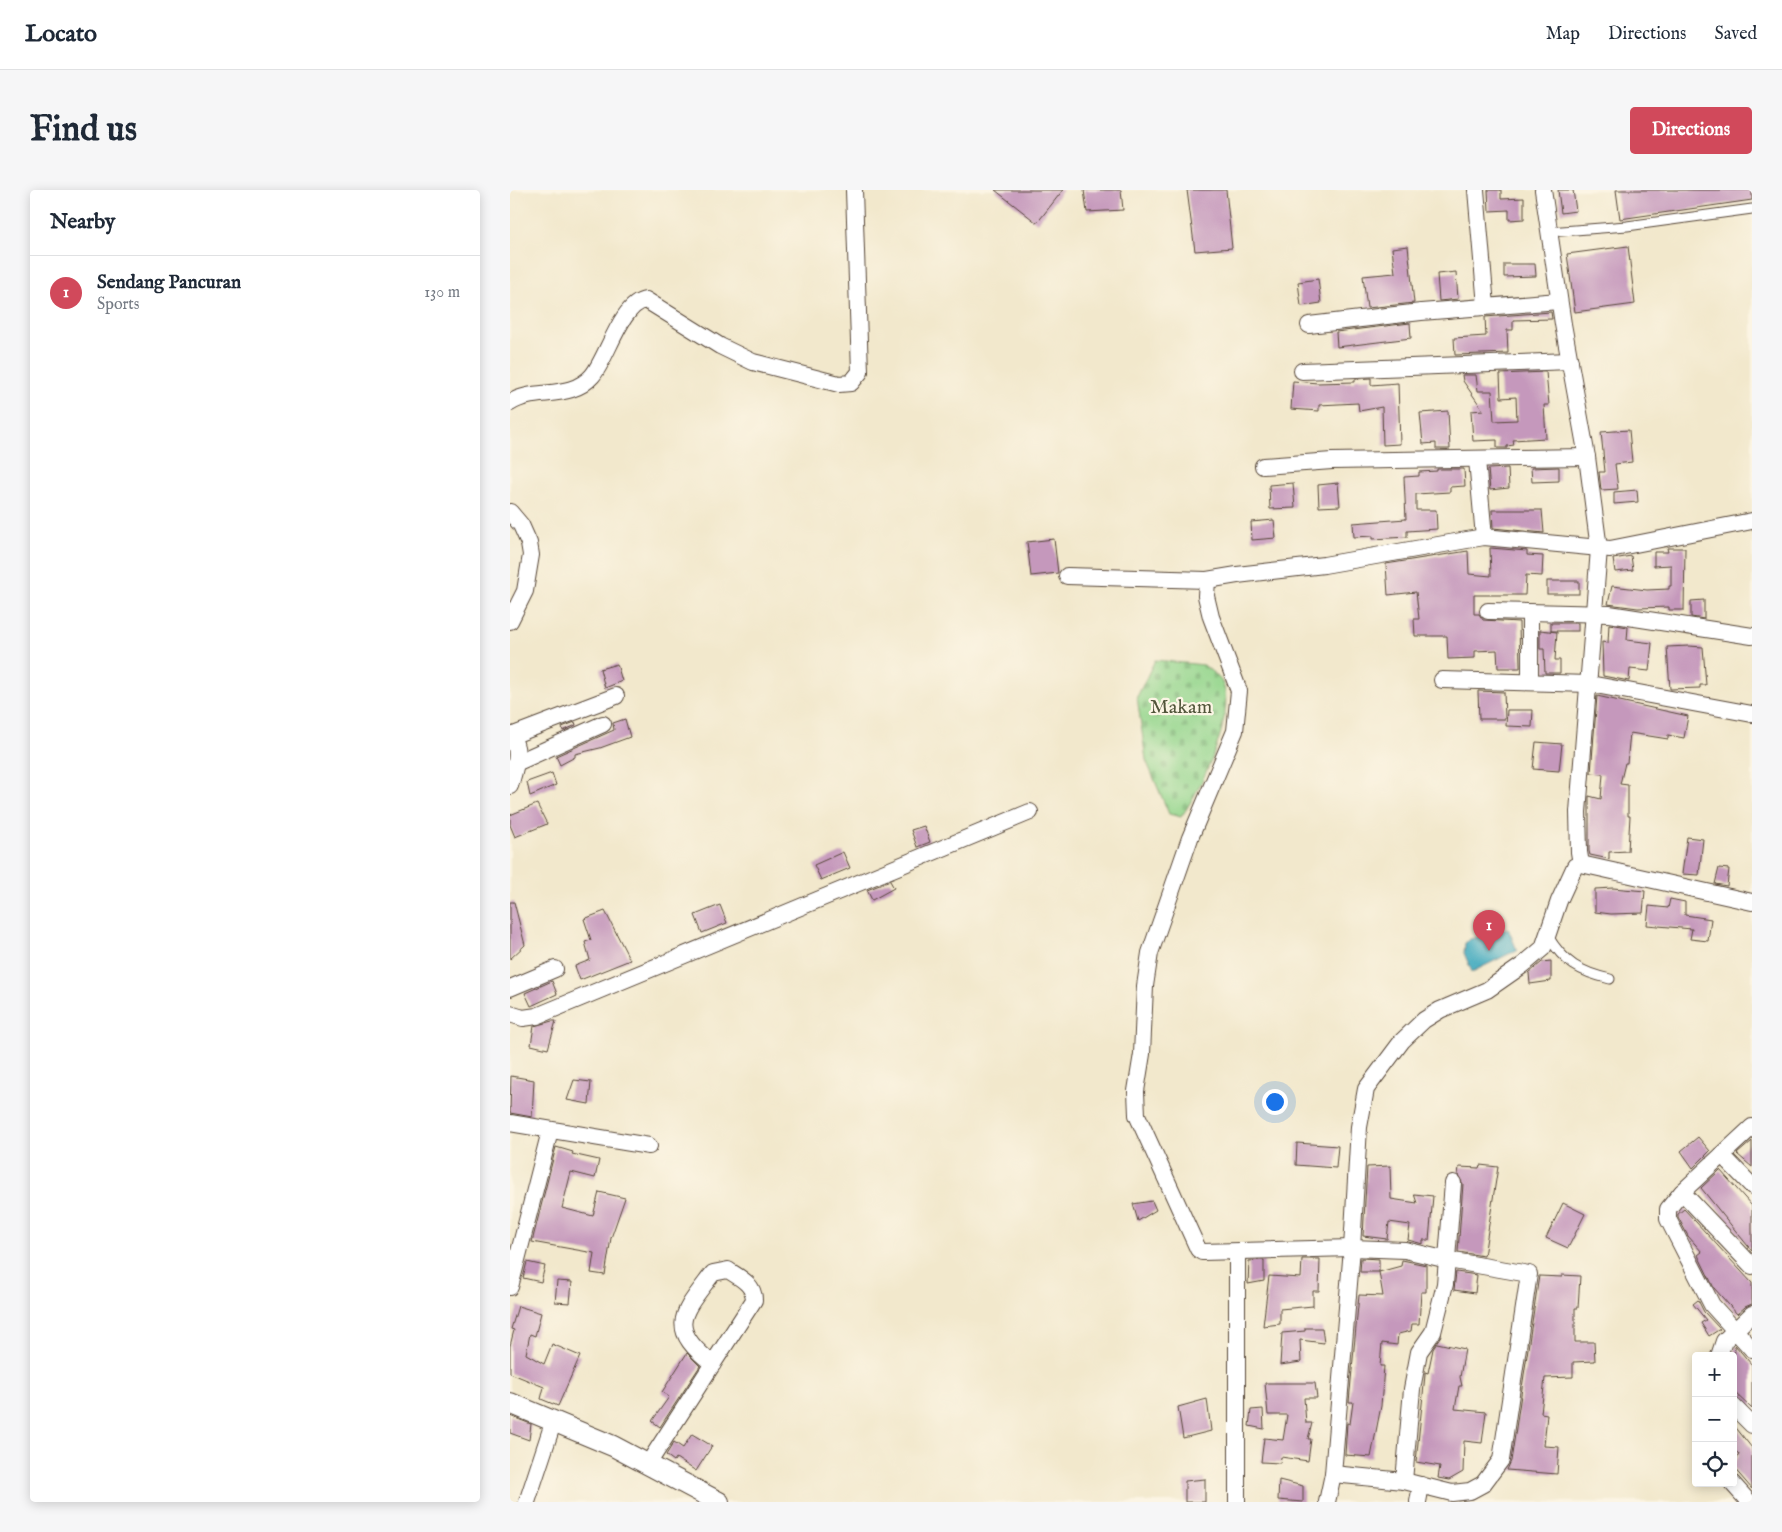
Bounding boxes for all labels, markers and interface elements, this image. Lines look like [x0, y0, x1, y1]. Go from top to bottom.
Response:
text: Locato [25, 19, 97, 50]
text: Map [1546, 23, 1580, 46]
text: Directions [1608, 23, 1686, 46]
text: Saved [1714, 23, 1757, 46]
button: Directions [1630, 107, 1752, 154]
text: Find us [30, 108, 137, 153]
text: Nearby [50, 209, 115, 236]
text: Sendang Pancuran [97, 271, 241, 295]
text: 1 [63, 283, 69, 303]
text: 130 m [424, 283, 460, 303]
text: Sports [97, 295, 139, 315]
park label: Makam [1150, 695, 1212, 720]
pin: 1 [1473, 910, 1505, 951]
your location [1262, 1089, 1288, 1115]
map controls [1692, 1352, 1737, 1487]
button: + [1692, 1352, 1737, 1397]
button: − [1692, 1397, 1737, 1442]
button: locate [1692, 1442, 1737, 1487]

